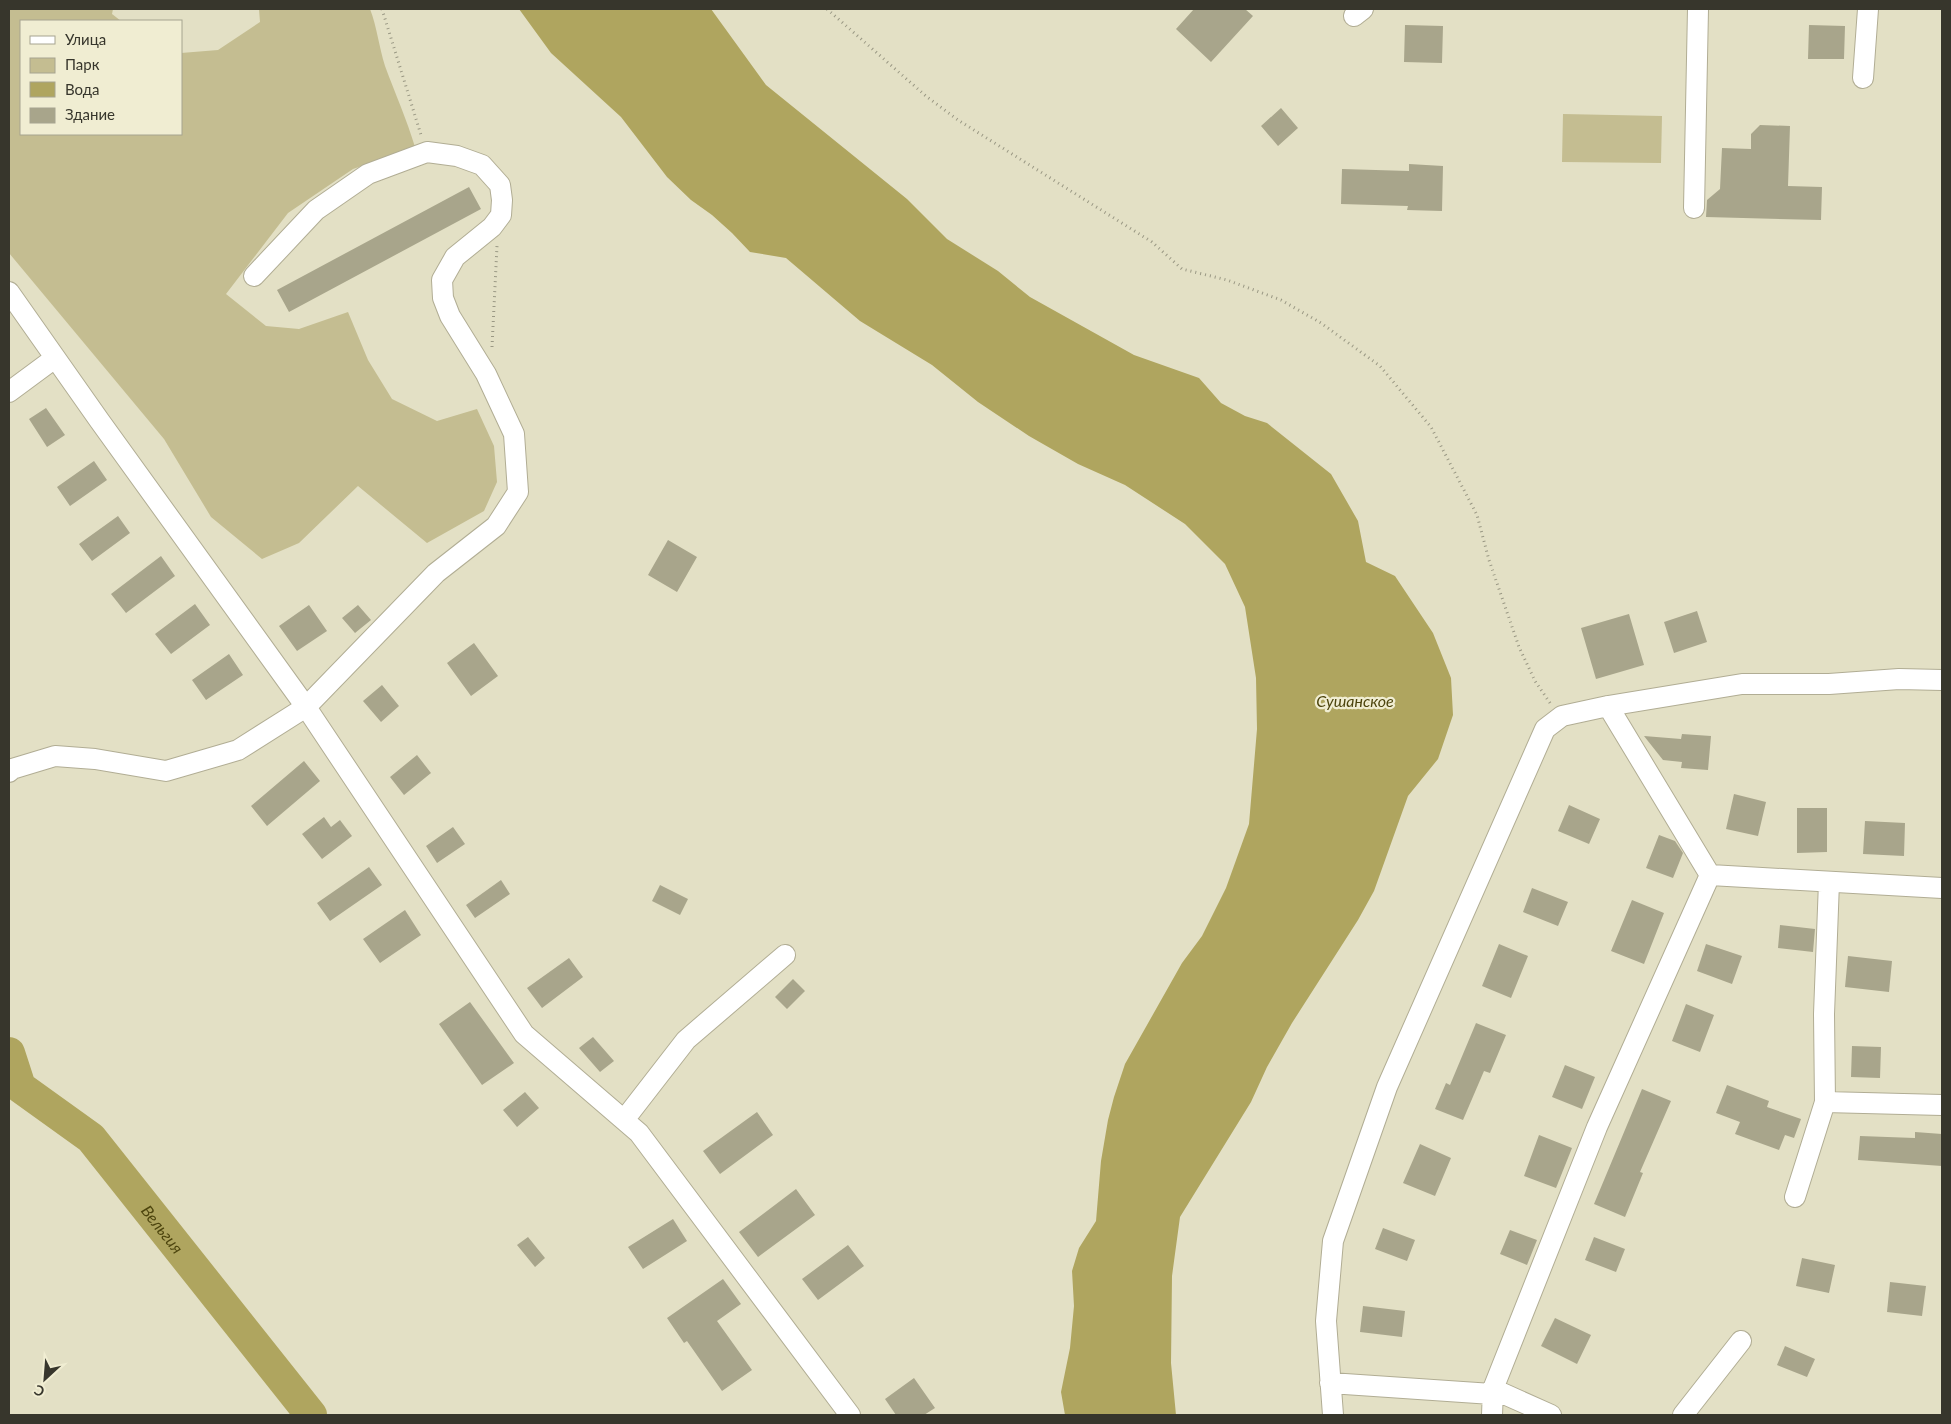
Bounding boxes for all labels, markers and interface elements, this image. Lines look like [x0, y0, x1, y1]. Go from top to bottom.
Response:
legend [20, 20, 182, 135]
text: Улица [65, 30, 106, 48]
text: Парк [65, 55, 100, 73]
text: Вода [65, 80, 100, 98]
text: Здание [65, 105, 115, 123]
water label: Сушанское [1316, 691, 1394, 710]
water label: Вельгия [138, 1201, 188, 1257]
north arrow [20, 1354, 70, 1404]
text: С [31, 1381, 47, 1401]

